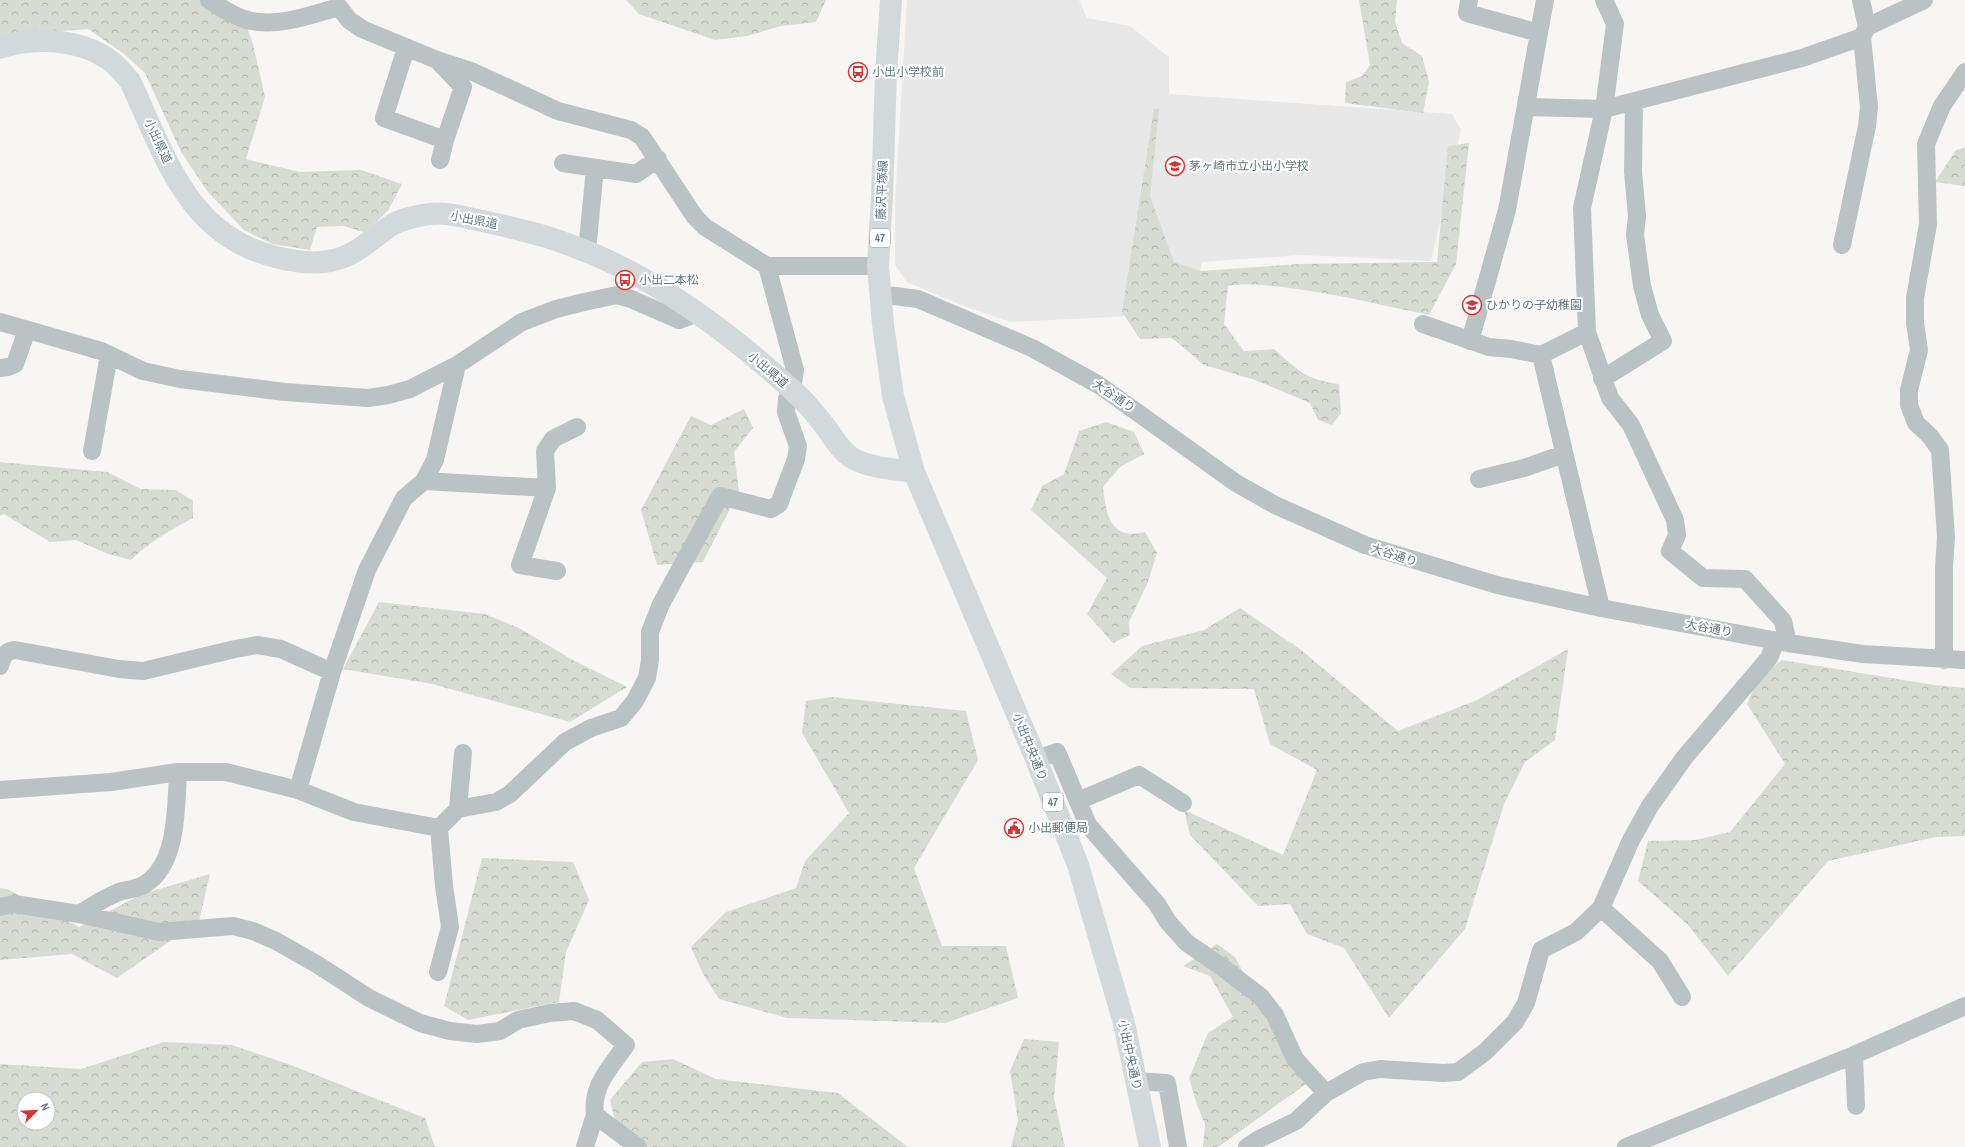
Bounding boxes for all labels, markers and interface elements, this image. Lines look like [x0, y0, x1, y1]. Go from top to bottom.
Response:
bus stop icon: 小出小学校前 [847, 61, 869, 83]
place label: 小出小学校前 [872, 64, 944, 80]
street label: 小出県道 [141, 116, 175, 166]
school or university icon: 茅ヶ崎市立小出小学校 [1164, 155, 1186, 177]
place label: 茅ヶ崎市立小出小学校 [1189, 158, 1309, 174]
street label: 藤沢平塚線 [873, 160, 891, 220]
street label: 小出県道 [449, 208, 499, 232]
road number: 47 [870, 229, 890, 247]
bus stop icon: 小出二本松 [614, 269, 636, 291]
place label: 小出二本松 [639, 272, 699, 288]
school or university icon: ひかりの子幼稚園 [1461, 294, 1483, 316]
place label: ひかりの子幼稚園 [1486, 297, 1582, 313]
street label: 小出県道 [744, 348, 792, 392]
street label: 大谷通り [1090, 376, 1138, 416]
street label: 大谷通り [1369, 540, 1419, 570]
street label: 大谷通り [1684, 616, 1734, 640]
street label: 小出中央通り [1009, 711, 1051, 783]
road number: 47 [1043, 793, 1063, 811]
public building icon: 小出郵便局 [1003, 817, 1025, 839]
place label: 小出郵便局 [1028, 820, 1088, 836]
street label: 小出中央通り [1115, 1018, 1145, 1092]
north arrow [16, 1091, 56, 1131]
text: N [37, 1101, 53, 1113]

